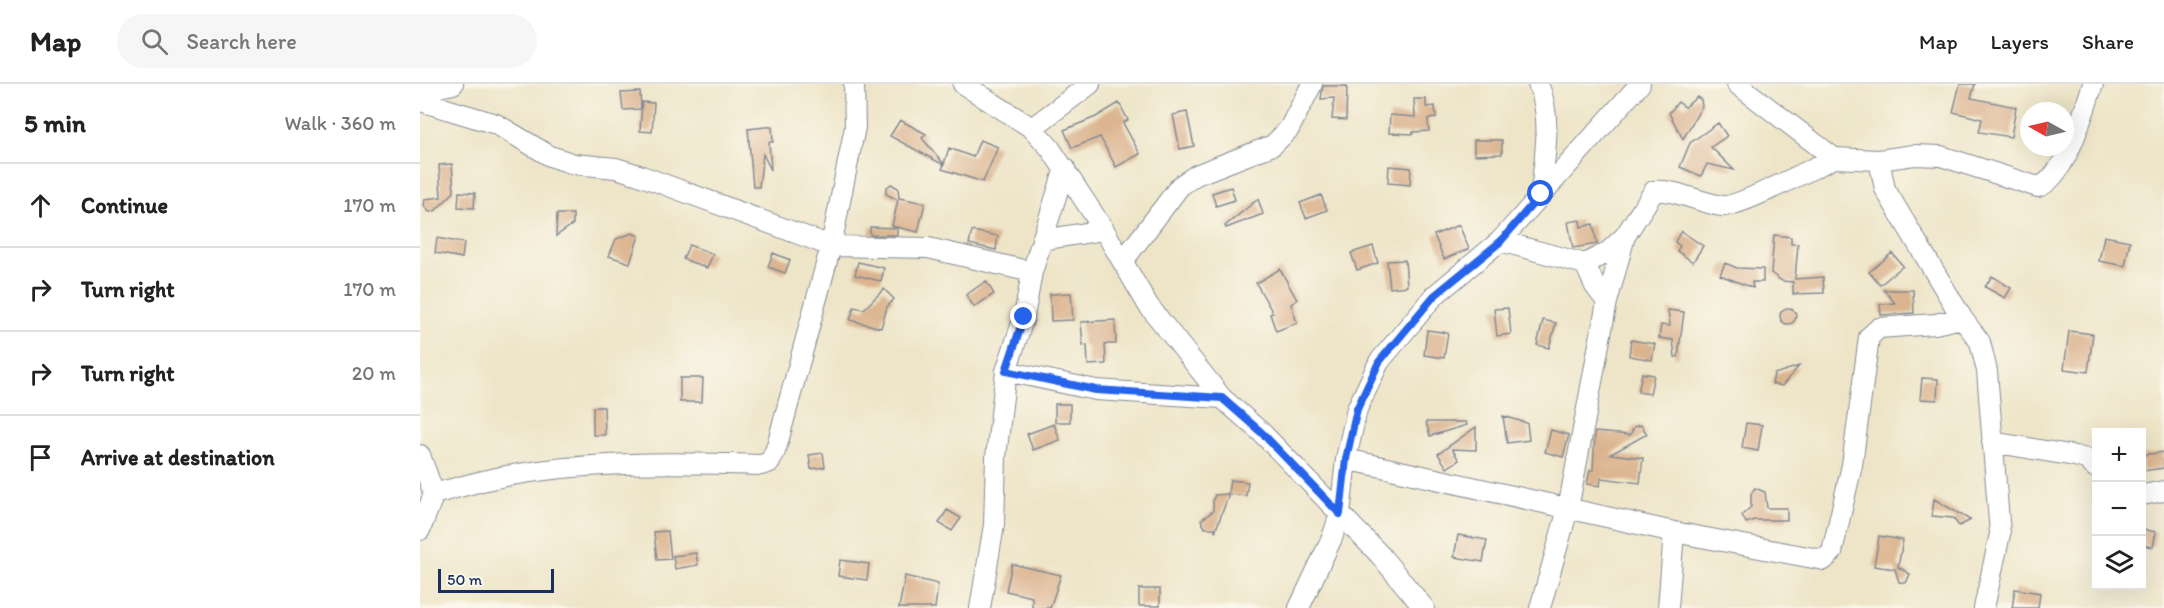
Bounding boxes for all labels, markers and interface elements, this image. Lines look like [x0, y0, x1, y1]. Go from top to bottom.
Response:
search box [117, 14, 537, 68]
text: Map [30, 24, 81, 58]
icon: search [138, 25, 171, 58]
text: Search here [186, 28, 297, 55]
text: Map [1919, 29, 1958, 54]
text: Layers [1991, 29, 2049, 54]
text: Share [2082, 29, 2134, 54]
north arrow [2020, 102, 2074, 156]
text: 5 min [24, 107, 86, 139]
text: Walk · 360 m [284, 111, 396, 135]
route start [1527, 180, 1553, 206]
icon: ahead [24, 189, 57, 222]
text: Continue [81, 192, 168, 219]
text: 170 m [343, 193, 396, 217]
icon: right [24, 273, 57, 306]
text: Turn right [81, 276, 175, 303]
text: 170 m [343, 277, 396, 301]
route end [1010, 303, 1036, 329]
icon: right [24, 357, 57, 390]
text: Turn right [81, 360, 175, 387]
text: 20 m [352, 361, 396, 385]
map controls [2092, 428, 2146, 590]
button: + [2092, 428, 2146, 482]
icon: arrive [24, 441, 57, 474]
text: Arrive at destination [81, 444, 275, 471]
button: − [2092, 482, 2146, 536]
button: layers [2092, 536, 2146, 590]
scale bar [438, 566, 554, 594]
text: 50 m [447, 570, 482, 589]

